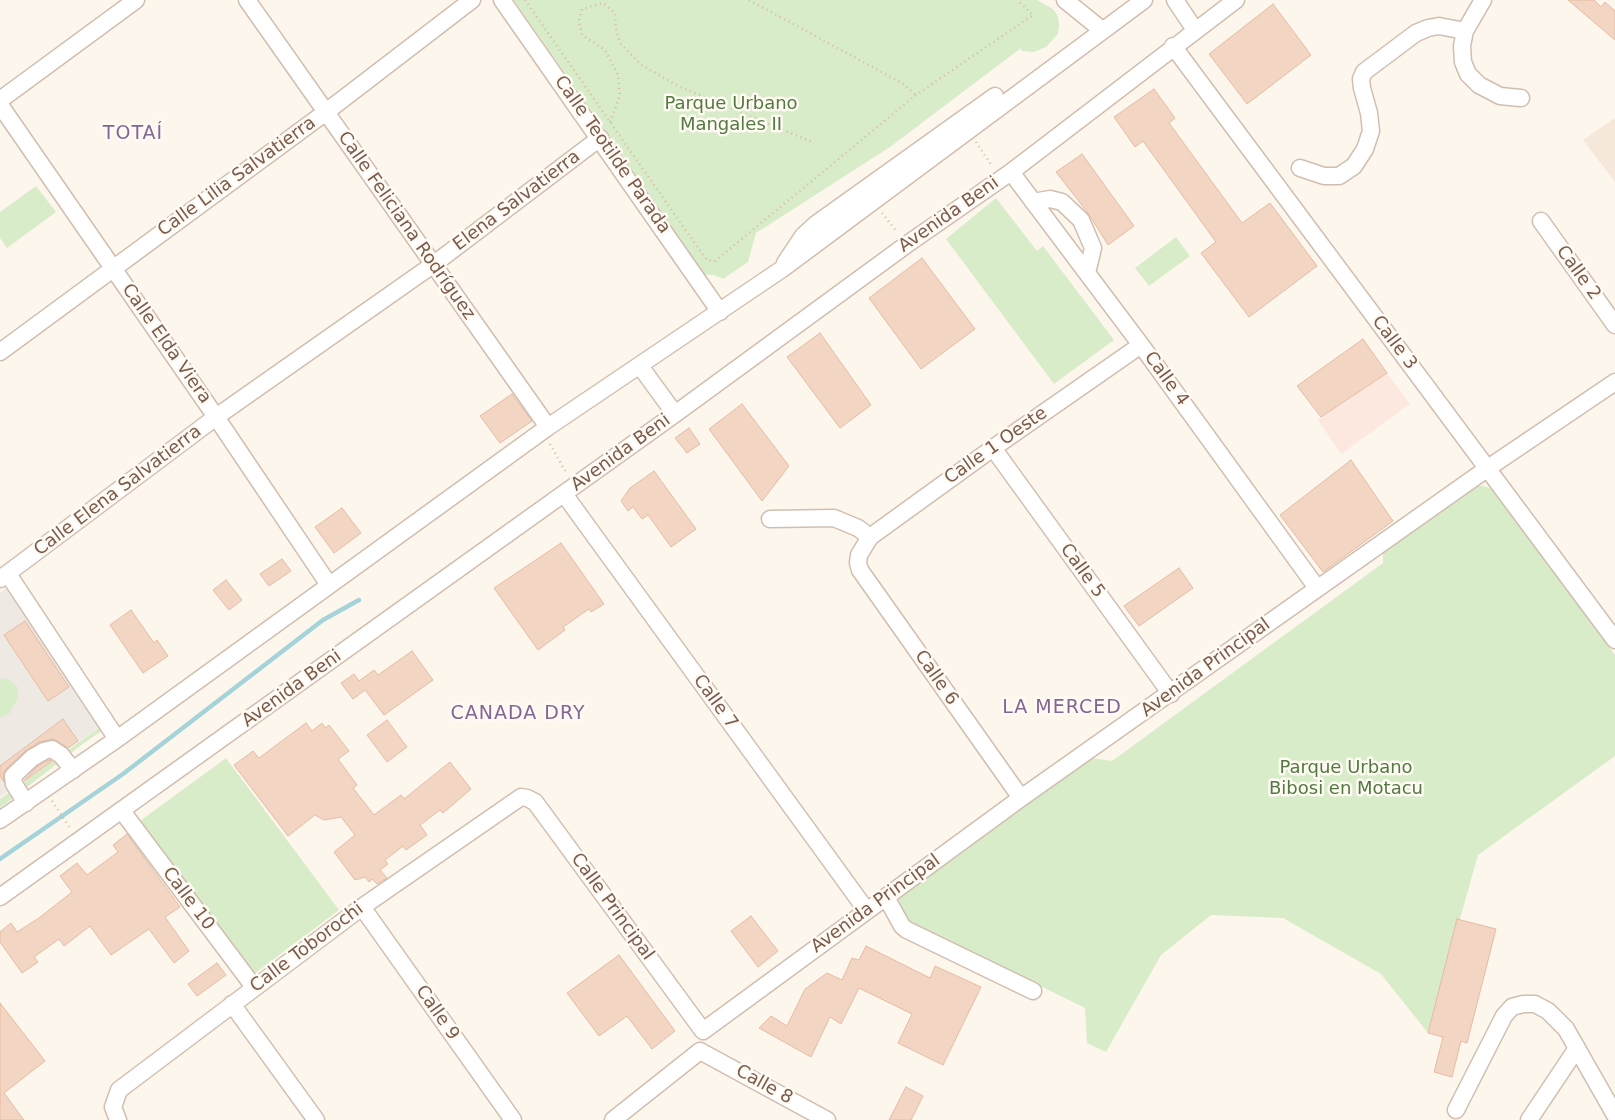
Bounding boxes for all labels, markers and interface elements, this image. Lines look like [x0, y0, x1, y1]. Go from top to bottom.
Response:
street label: Calle Teotilde Parada [549, 72, 675, 238]
park label: Parque Urbano Mangales II [664, 93, 798, 136]
street label: Calle Lilia Salvatierra [154, 112, 320, 242]
district label: TOTAÍ [102, 123, 164, 145]
street label: Calle Feliciana Rodríguez [333, 128, 479, 324]
street label: Elena Salvatierra [449, 146, 585, 256]
street label: Avenida Beni [895, 172, 1003, 258]
street label: Calle 2 [1551, 242, 1605, 304]
street label: Calle Elda Viera [117, 280, 215, 408]
street label: Calle 3 [1367, 312, 1421, 374]
street label: Calle 4 [1139, 348, 1193, 410]
street label: Calle 1 Oeste [941, 403, 1051, 489]
street label: Avenida Beni [567, 410, 675, 496]
street label: Calle Elena Salvatierra [30, 421, 206, 561]
street label: Calle 5 [1055, 540, 1109, 602]
street label: Avenida Principal [1137, 614, 1275, 722]
street label: Avenida Beni [238, 646, 346, 732]
street label: Calle 6 [909, 646, 963, 710]
street label: Calle 7 [688, 671, 742, 733]
district label: LA MERCED [1001, 697, 1123, 719]
district label: CANADA DRY [449, 703, 587, 725]
park label: Parque Urbano Bibosi en Motacu [1269, 757, 1423, 800]
street label: Calle Principal [566, 849, 658, 965]
street label: Avenida Principal [807, 850, 945, 958]
street label: Calle 10 [157, 863, 219, 935]
street label: Calle Toborochi [246, 898, 368, 998]
street label: Calle 9 [410, 981, 464, 1045]
street label: Calle 8 [732, 1061, 796, 1109]

